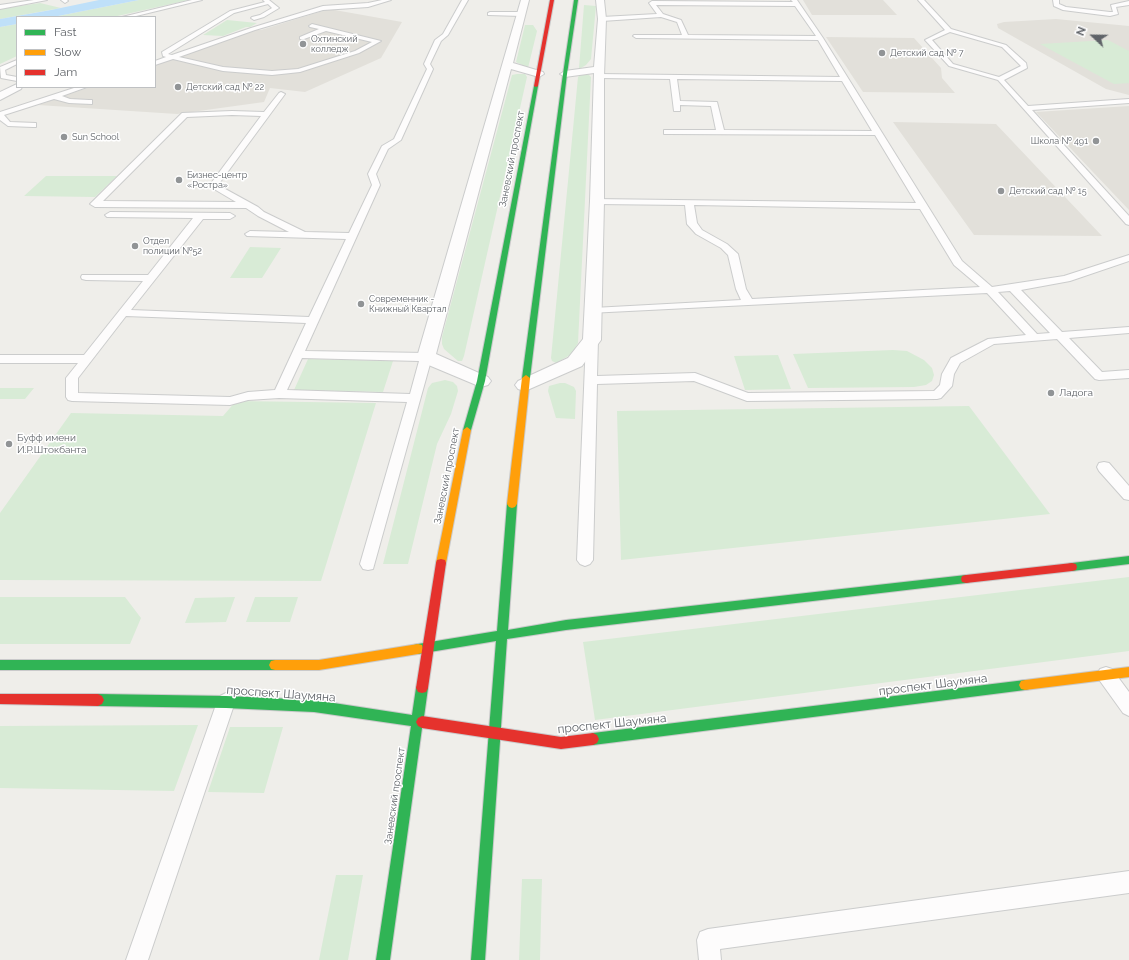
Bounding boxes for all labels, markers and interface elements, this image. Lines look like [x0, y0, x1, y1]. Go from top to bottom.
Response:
legend [16, 16, 156, 88]
north arrow [1073, 16, 1113, 56]
text: Fast [54, 25, 77, 39]
text: N [1074, 25, 1089, 38]
place label: Охтинский колледж [311, 34, 357, 55]
marker: Охтинский колледж [298, 39, 308, 49]
text: Slow [54, 45, 81, 59]
marker: Детский сад № 7 [877, 48, 887, 58]
place label: Детский сад № 7 [890, 48, 964, 58]
text: Jam [54, 65, 77, 79]
marker: Детский сад № 22 [173, 82, 183, 92]
place label: Детский сад № 22 [186, 82, 264, 92]
street label: Заневский проспект [497, 110, 527, 208]
marker: Sun School [59, 132, 69, 142]
place label: Sun School [72, 132, 119, 142]
place label: Школа № 491 [1031, 136, 1088, 146]
marker: Школа № 491 [1091, 136, 1101, 146]
place label: Бизнес-центр «Ростра» [187, 170, 247, 191]
marker: Бизнес-центр «Ростра» [174, 175, 184, 185]
marker: Детский сад № 15 [996, 186, 1006, 196]
place label: Детский сад № 15 [1009, 186, 1087, 196]
place label: Отдел полиции №52 [143, 236, 202, 257]
marker: Отдел полиции №52 [130, 241, 140, 251]
place label: Современник - Книжный Квартал [369, 294, 447, 315]
marker: Современник - Книжный Квартал [356, 299, 366, 309]
place label: Ладога [1059, 387, 1093, 399]
marker: Ладога [1046, 388, 1056, 398]
street label: Заневский проспект [432, 427, 462, 525]
place label: Буфф имени И.Р.Штокбанта [17, 432, 87, 456]
marker: Буфф имени И.Р.Штокбанта [4, 439, 14, 449]
street label: проспект Шаумяна [878, 671, 988, 699]
street label: проспект Шаумяна [226, 683, 336, 705]
street label: проспект Шаумяна [557, 711, 667, 737]
street label: Заневский проспект [382, 747, 408, 845]

